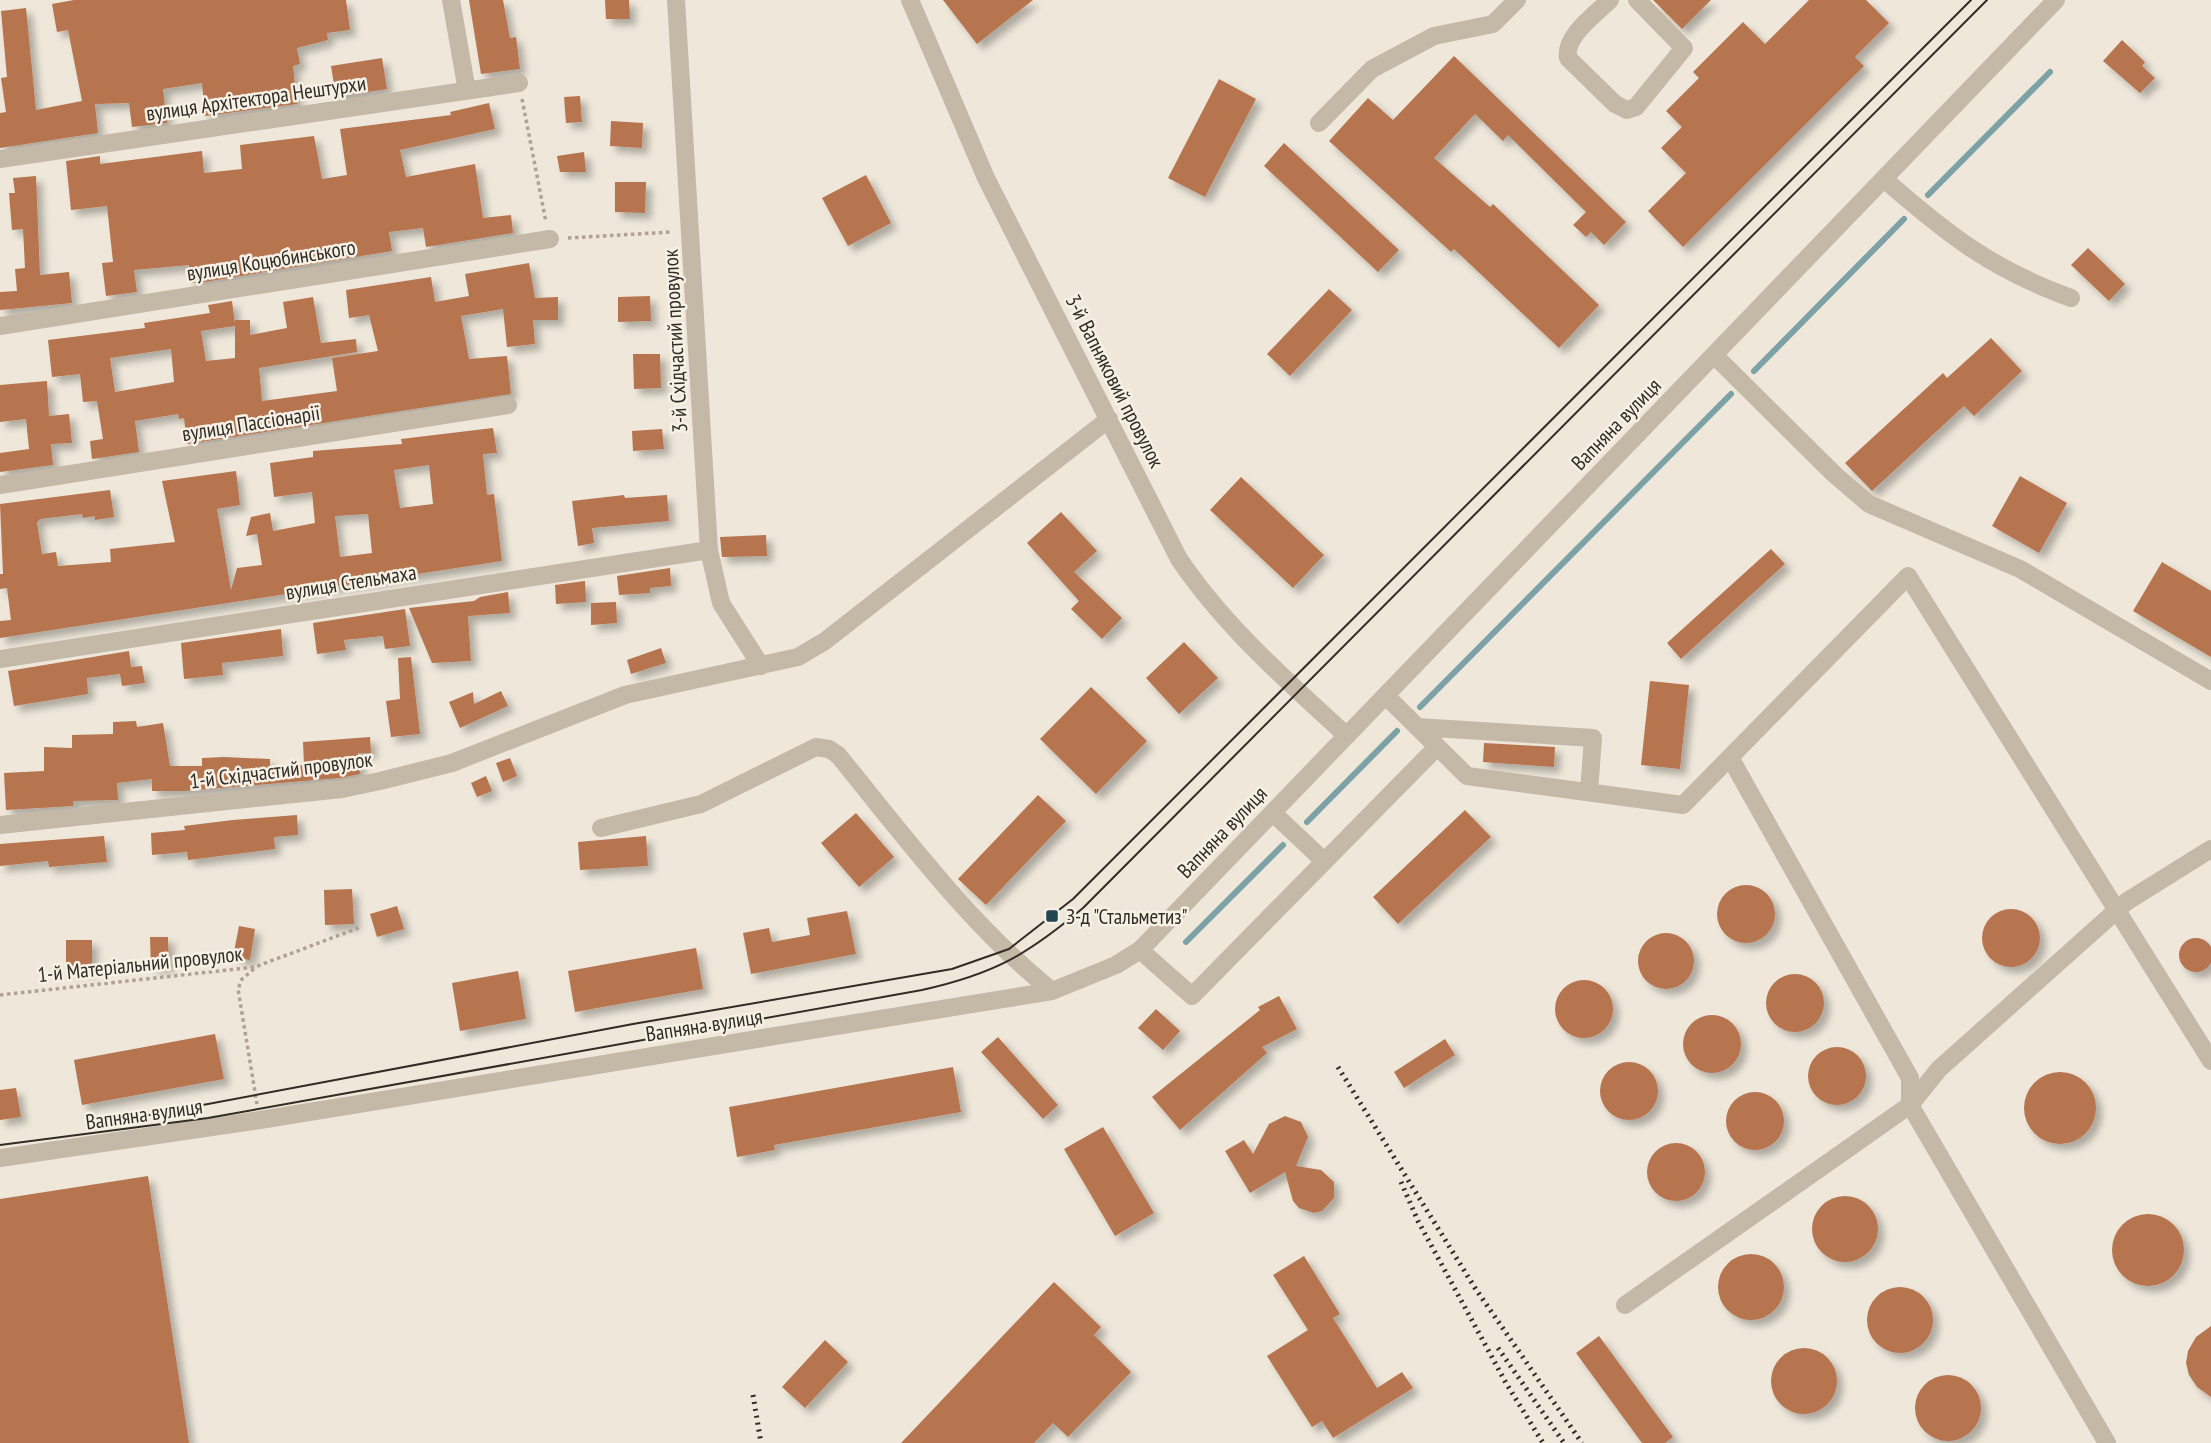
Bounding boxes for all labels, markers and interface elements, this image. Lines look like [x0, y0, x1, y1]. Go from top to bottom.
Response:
street label: вулиця Архітектора Нештурхи [144, 69, 368, 127]
street label: вулиця Коцюбинського [185, 233, 357, 287]
street label: 3-й Східчастий провулок [657, 249, 693, 433]
street label: 3-й Вапняковий провулок [1060, 290, 1170, 472]
street label: Вапняна вулиця [1565, 372, 1667, 476]
street label: вулиця Пассіонарії [180, 399, 322, 447]
street label: вулиця Стельмаха [284, 558, 418, 606]
street label: 1-й Східчастий провулок [188, 745, 374, 795]
street label: Вапняна вулиця [1171, 780, 1273, 884]
place label: З-д "Стальметиз" [1066, 903, 1188, 930]
marker: З-д "Стальметиз" [1044, 908, 1060, 924]
street label: 1-й Матеріальний провулок [36, 940, 244, 988]
street label: Вапняна вулиця [644, 1002, 764, 1048]
street label: Вапняна вулиця [84, 1092, 204, 1136]

